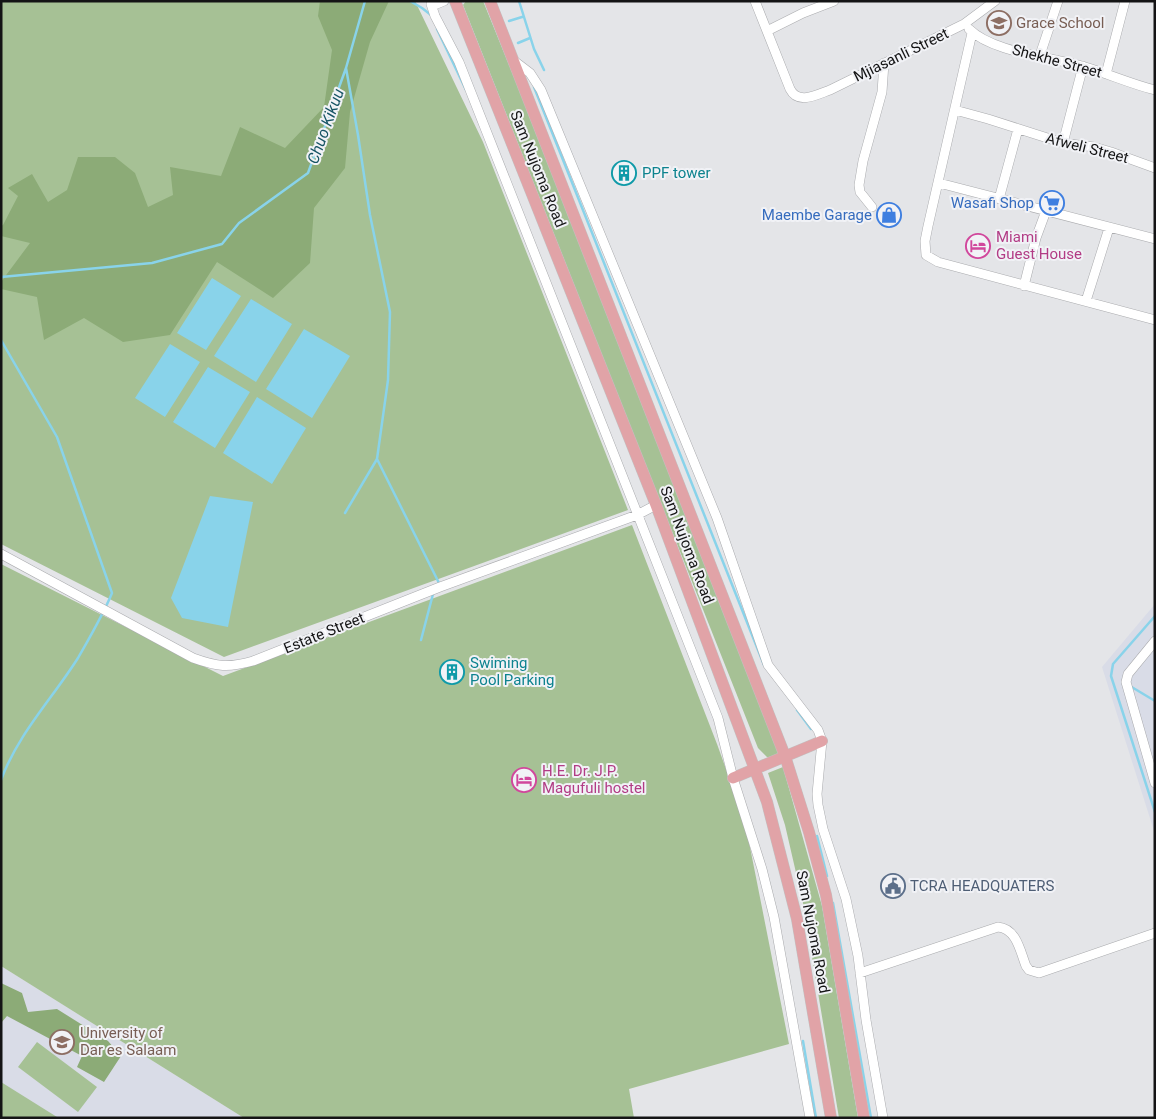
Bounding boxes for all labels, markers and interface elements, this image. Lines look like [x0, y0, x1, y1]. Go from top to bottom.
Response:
school or university icon: Grace School [986, 10, 1012, 36]
place label: Grace School [1016, 14, 1104, 32]
street label: Mjiasanli Street [851, 24, 951, 86]
street label: Shekhe Street [1010, 40, 1104, 82]
water label: Chuo Kikuu [303, 86, 348, 166]
street label: Sam Nujoma Road [506, 108, 570, 230]
street label: Afweli Street [1044, 129, 1130, 167]
building icon: PPF tower [611, 160, 637, 186]
place label: PPF tower [642, 164, 711, 182]
supermarket icon: Wasafi Shop [1039, 190, 1065, 216]
place label: Wasafi Shop [951, 194, 1034, 212]
shop icon: Maembe Garage [876, 202, 902, 228]
place label: Maembe Garage [762, 206, 872, 224]
place label: Miami Guest House [996, 228, 1082, 263]
hotel icon: Miami Guest House [965, 233, 991, 259]
street label: Sam Nujoma Road [656, 484, 718, 606]
street label: Estate Street [281, 609, 367, 657]
place label: Swiming Pool Parking [470, 654, 554, 689]
building icon: Swiming Pool Parking [439, 659, 465, 685]
place label: H.E. Dr. J.P. Magufuli hostel [542, 762, 646, 797]
hotel icon: H.E. Dr. J.P. Magufuli hostel [511, 767, 537, 793]
street label: Sam Nujoma Road [792, 869, 834, 995]
public building icon: TCRA HEADQUATERS [880, 873, 906, 899]
place label: TCRA HEADQUATERS [910, 877, 1055, 895]
place label: University of Dar es Salaam [80, 1024, 176, 1059]
school or university icon: University of Dar es Salaam [49, 1029, 75, 1055]

